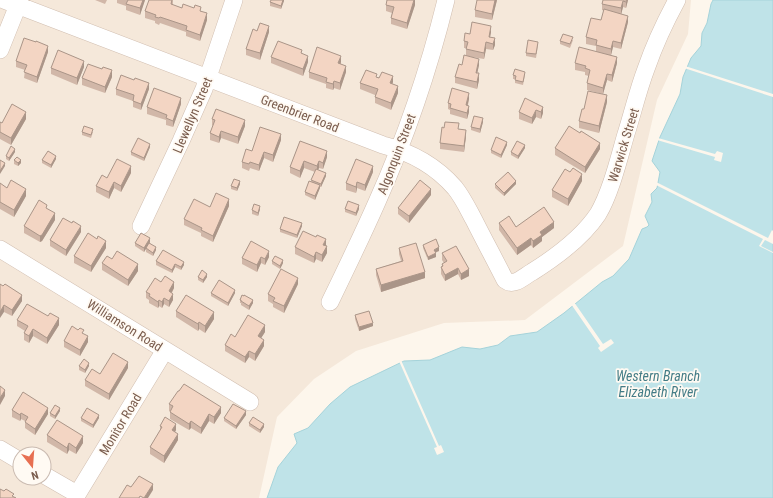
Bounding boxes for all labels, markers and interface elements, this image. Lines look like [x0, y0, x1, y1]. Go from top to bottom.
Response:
street label: Llewellyn Street [170, 75, 215, 155]
street label: Greenbrier Road [259, 92, 341, 135]
street label: Warwick Street [605, 106, 642, 184]
street label: Algonquin Street [374, 112, 419, 197]
street label: Williamson Road [84, 296, 165, 354]
water label: Western Branch Elizabeth River [616, 368, 700, 400]
street label: Monitor Road [96, 391, 145, 458]
north arrow [12, 446, 52, 486]
text: N [29, 468, 40, 482]

